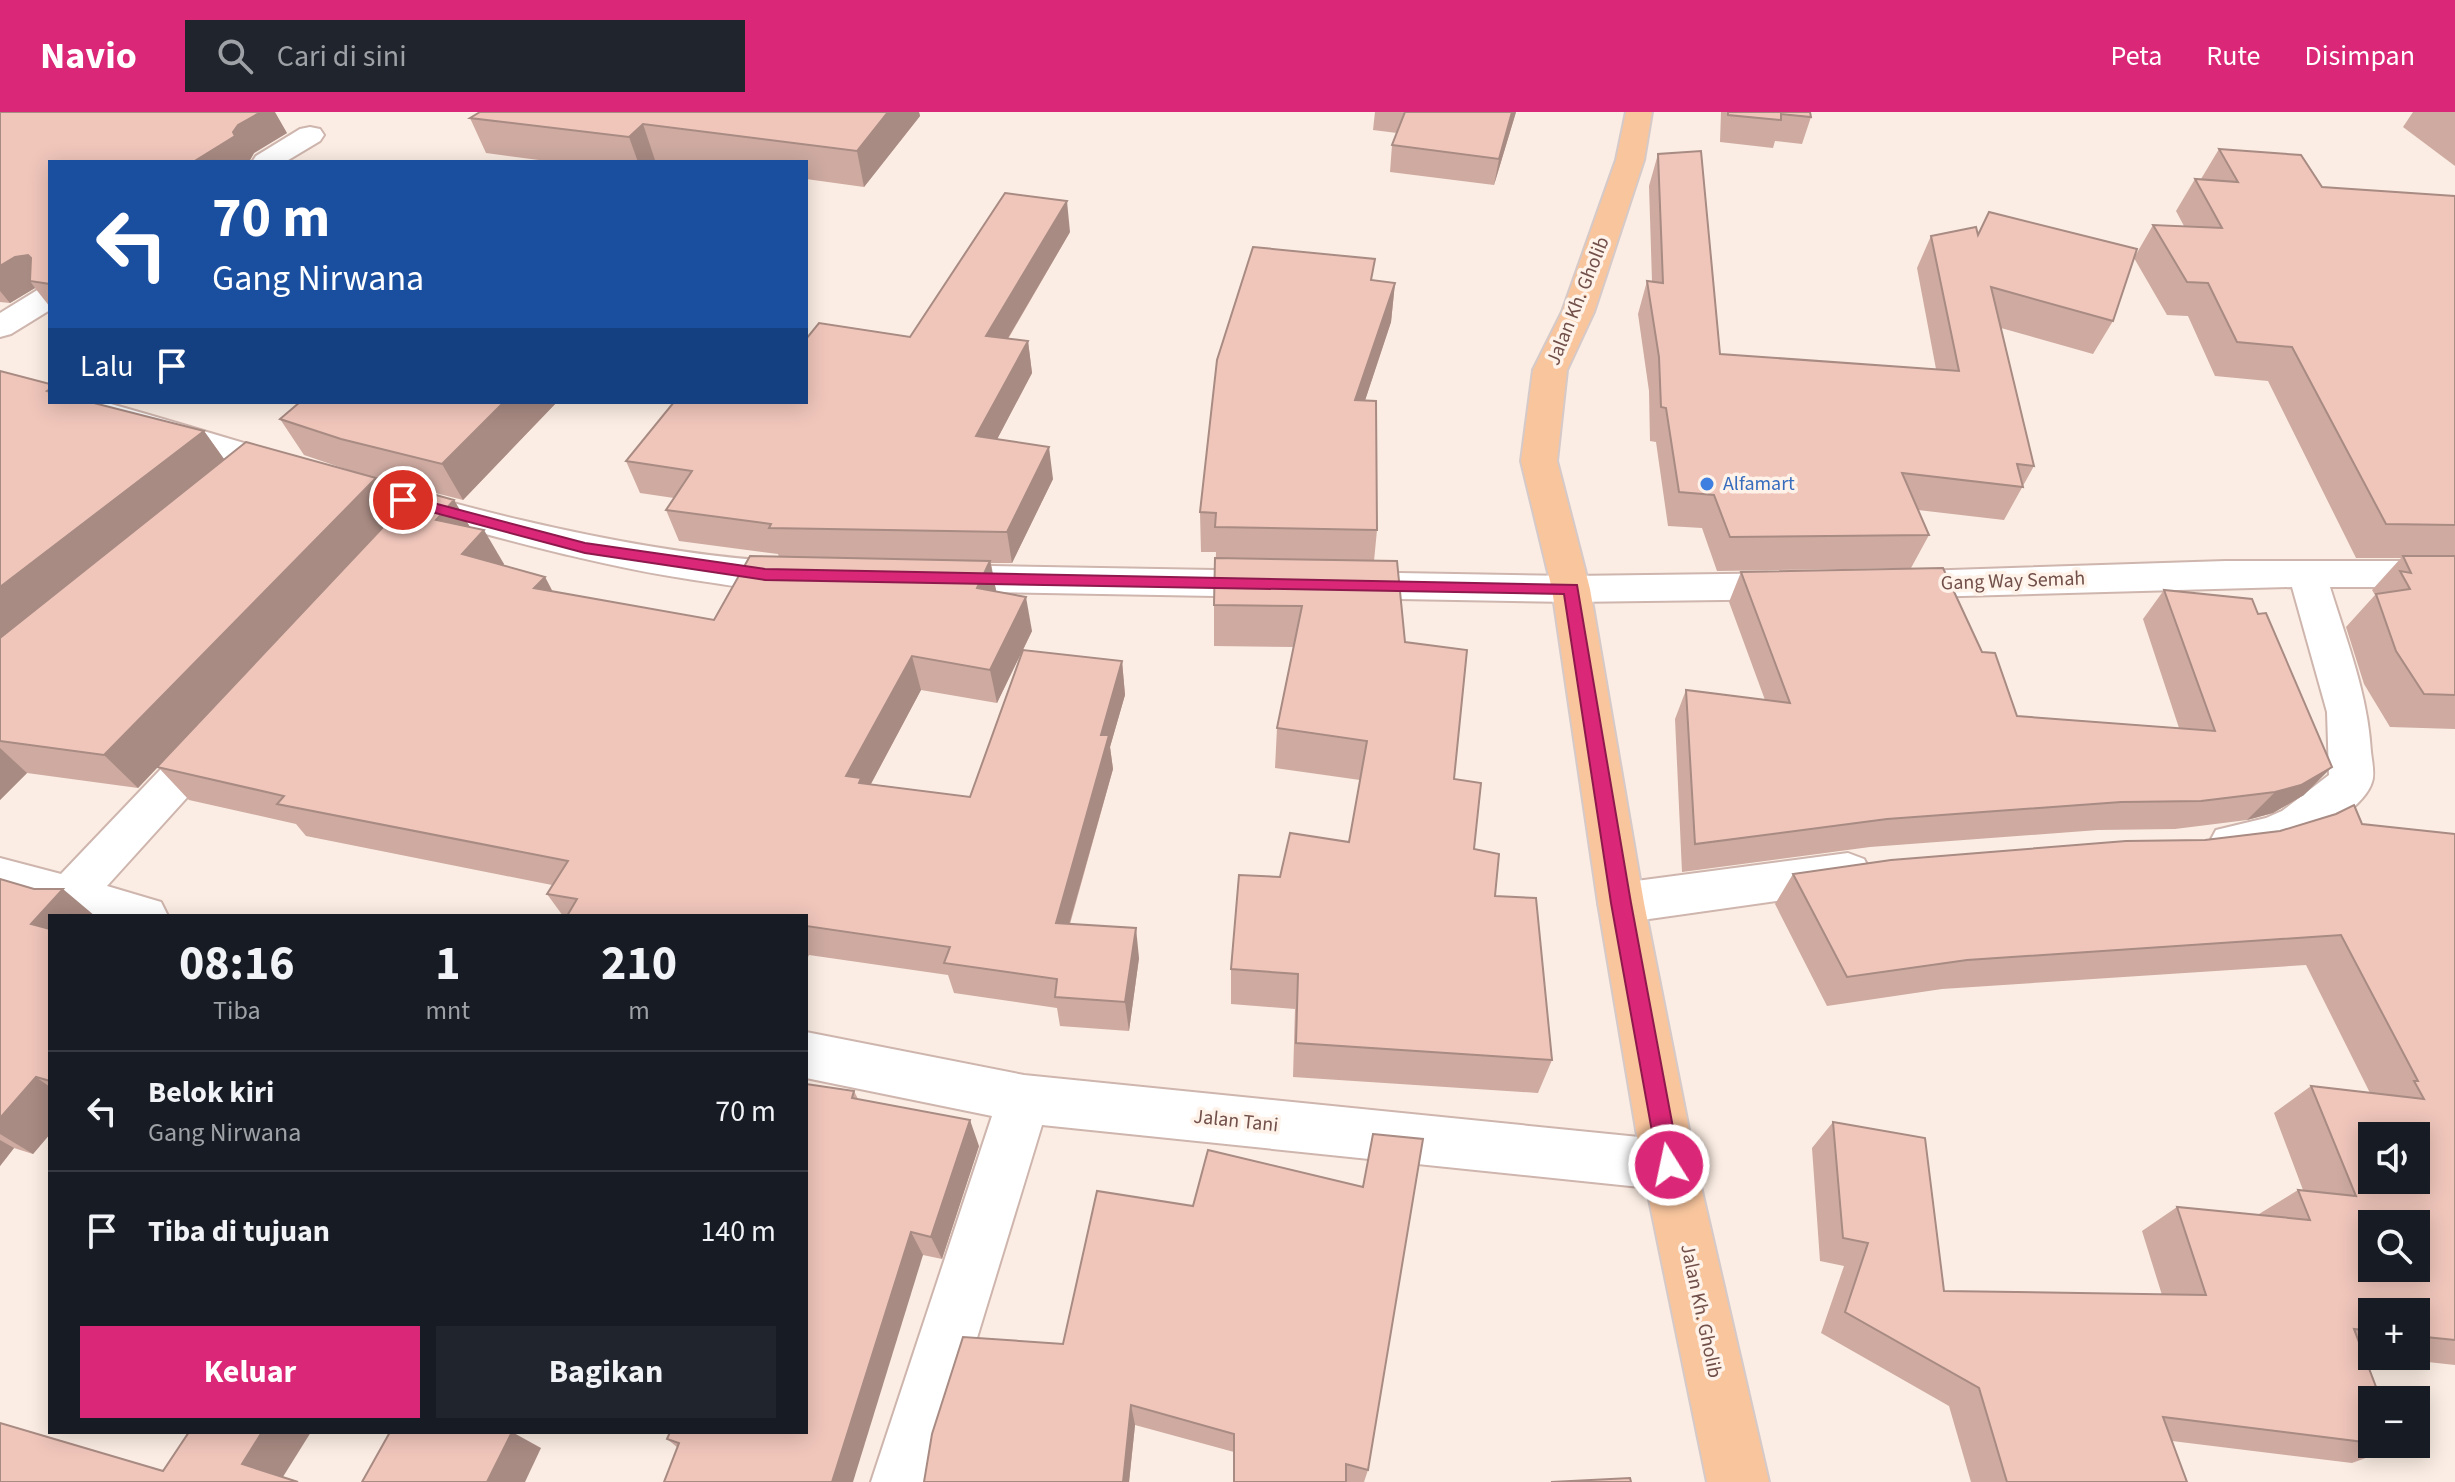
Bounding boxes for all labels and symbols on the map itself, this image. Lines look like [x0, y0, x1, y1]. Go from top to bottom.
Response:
street label: Jalan Kh. Gholib [1539, 233, 1617, 369]
pin [369, 466, 437, 534]
place label: Alfamart [1723, 470, 1795, 498]
marker: Alfamart [1698, 475, 1716, 493]
street label: Gang Way Semah [1940, 564, 2086, 598]
street label: Jalan Tani [1192, 1103, 1280, 1139]
position arrow [1627, 1123, 1711, 1207]
street label: Jalan Kh. Gholib [1673, 1241, 1729, 1381]

